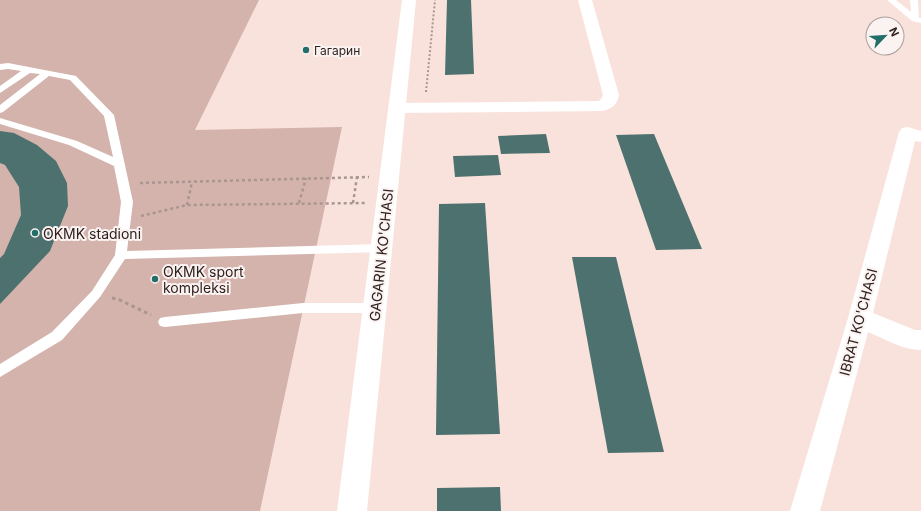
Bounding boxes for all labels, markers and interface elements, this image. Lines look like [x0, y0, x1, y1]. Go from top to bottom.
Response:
north arrow [865, 16, 905, 56]
text: N [886, 25, 902, 39]
place label: Гагарин [314, 43, 360, 58]
marker: Гагарин [301, 45, 311, 55]
street label: GAGARIN KO'CHASI [366, 188, 396, 322]
place label: OKMK stadioni [43, 225, 141, 242]
marker: OKMK stadioni [30, 228, 40, 238]
place label: OKMK sport kompleksi [163, 263, 244, 296]
street label: IBRAT KO'CHASI [836, 267, 880, 377]
marker: OKMK sport kompleksi [150, 274, 160, 284]

